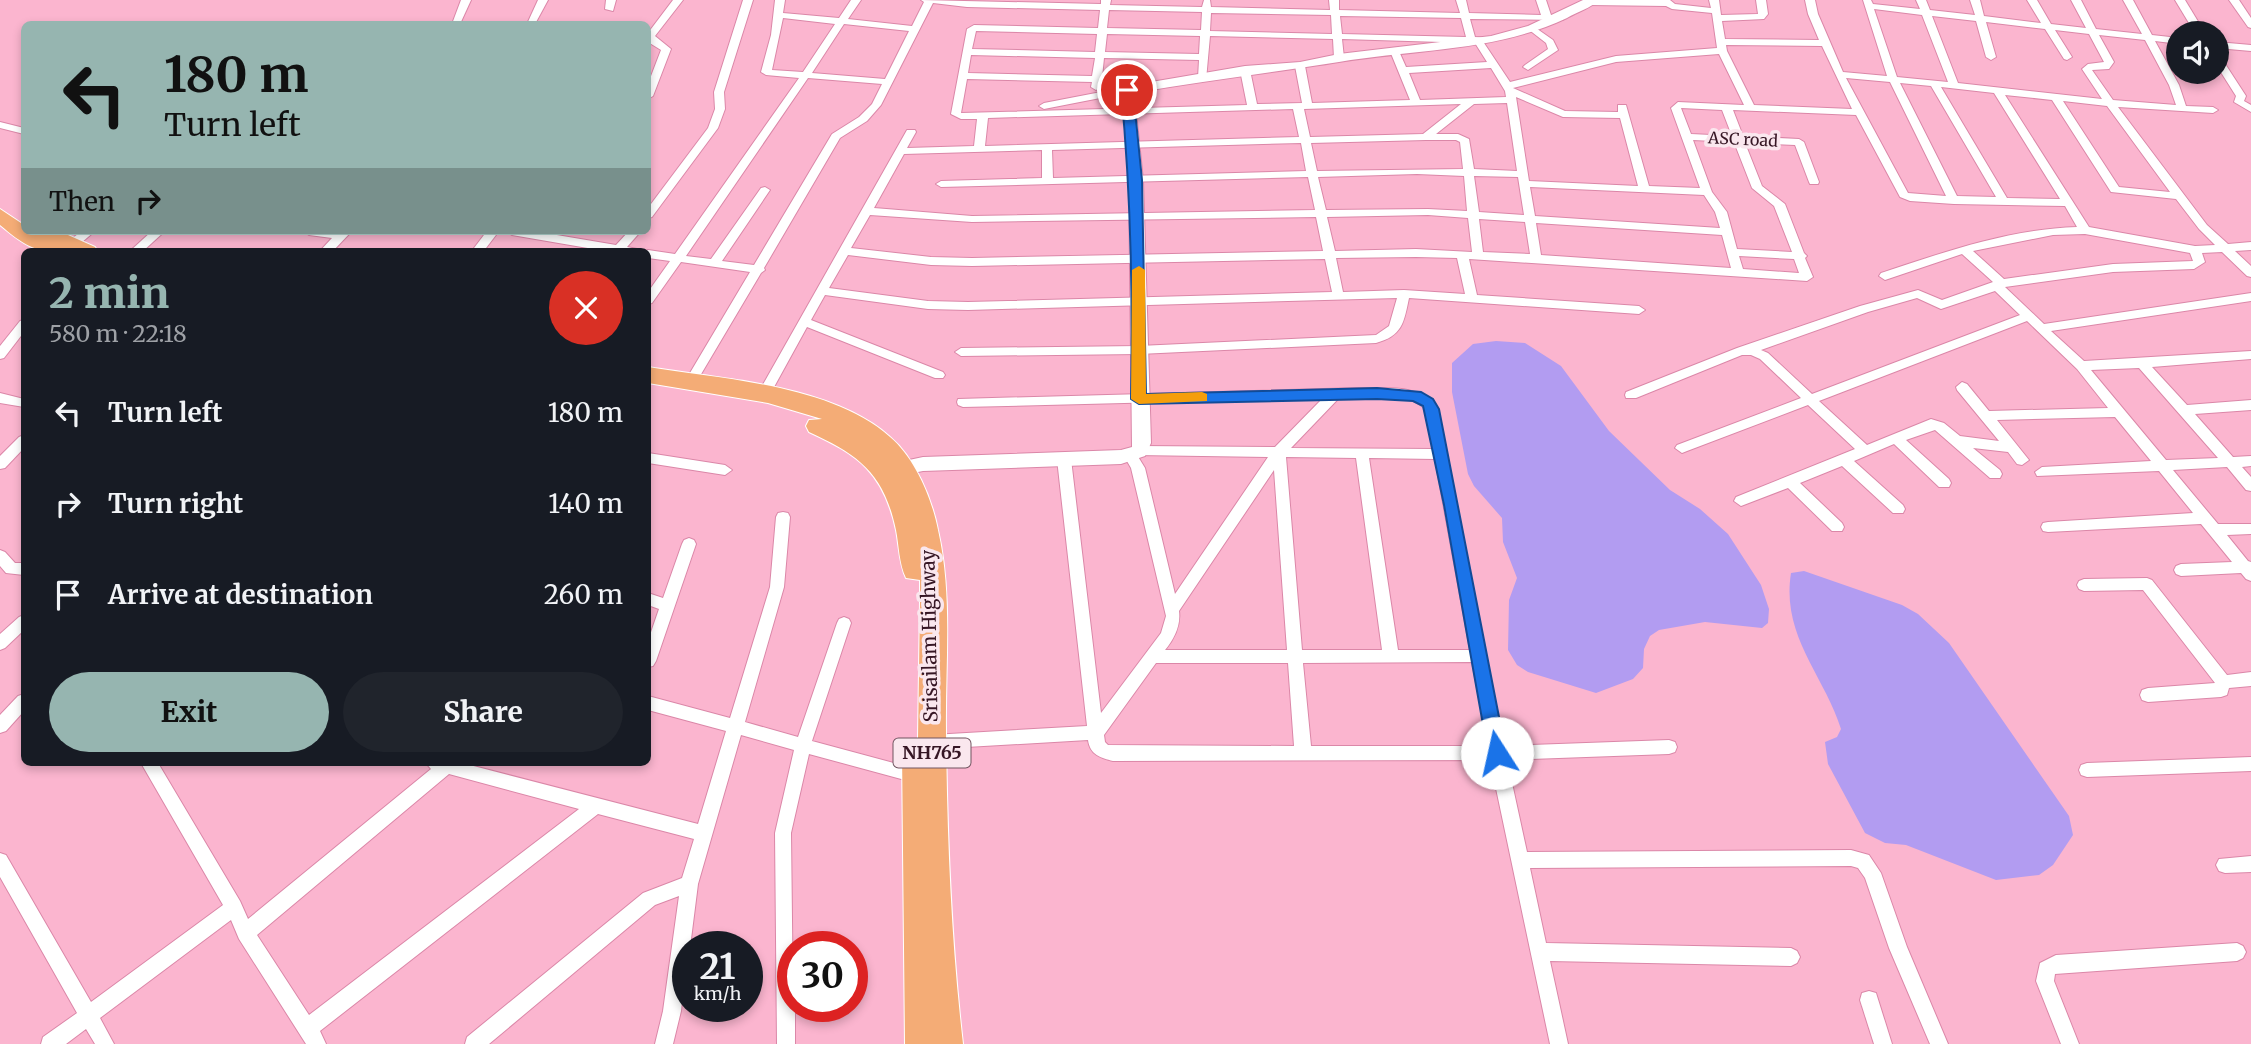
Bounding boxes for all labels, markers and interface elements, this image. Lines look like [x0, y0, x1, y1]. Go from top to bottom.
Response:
map controls [2166, 21, 2229, 84]
button: sound [2166, 21, 2229, 84]
text: 180 m [164, 44, 309, 105]
icon: left [49, 49, 140, 140]
pin [1097, 60, 1157, 120]
icon: arrive [1108, 71, 1146, 109]
text: Turn left [164, 105, 301, 145]
street label: ASC road [1707, 127, 1779, 151]
icon: right [129, 182, 167, 220]
text: Then [49, 185, 115, 218]
text: 2 min [49, 267, 169, 319]
button: close [549, 271, 623, 345]
text: 580 m · 22:18 [49, 319, 187, 348]
icon: left [49, 394, 87, 432]
text: Turn left [108, 396, 222, 429]
text: 180 m [548, 396, 623, 429]
icon: right [49, 485, 87, 523]
text: Turn right [108, 487, 243, 520]
text: 140 m [548, 487, 623, 520]
street label: Srisailam Highway [915, 550, 943, 722]
icon: arrive [49, 576, 87, 614]
text: Arrive at destination [108, 578, 373, 611]
text: 260 m [544, 578, 623, 611]
button: Exit [49, 672, 329, 752]
button: Share [343, 672, 623, 752]
position arrow [1460, 716, 1534, 790]
road number: NH765 [894, 738, 970, 768]
speed limit sign: 30 [777, 931, 868, 1022]
text: 21 [700, 945, 735, 989]
text: km/h [694, 982, 741, 1005]

